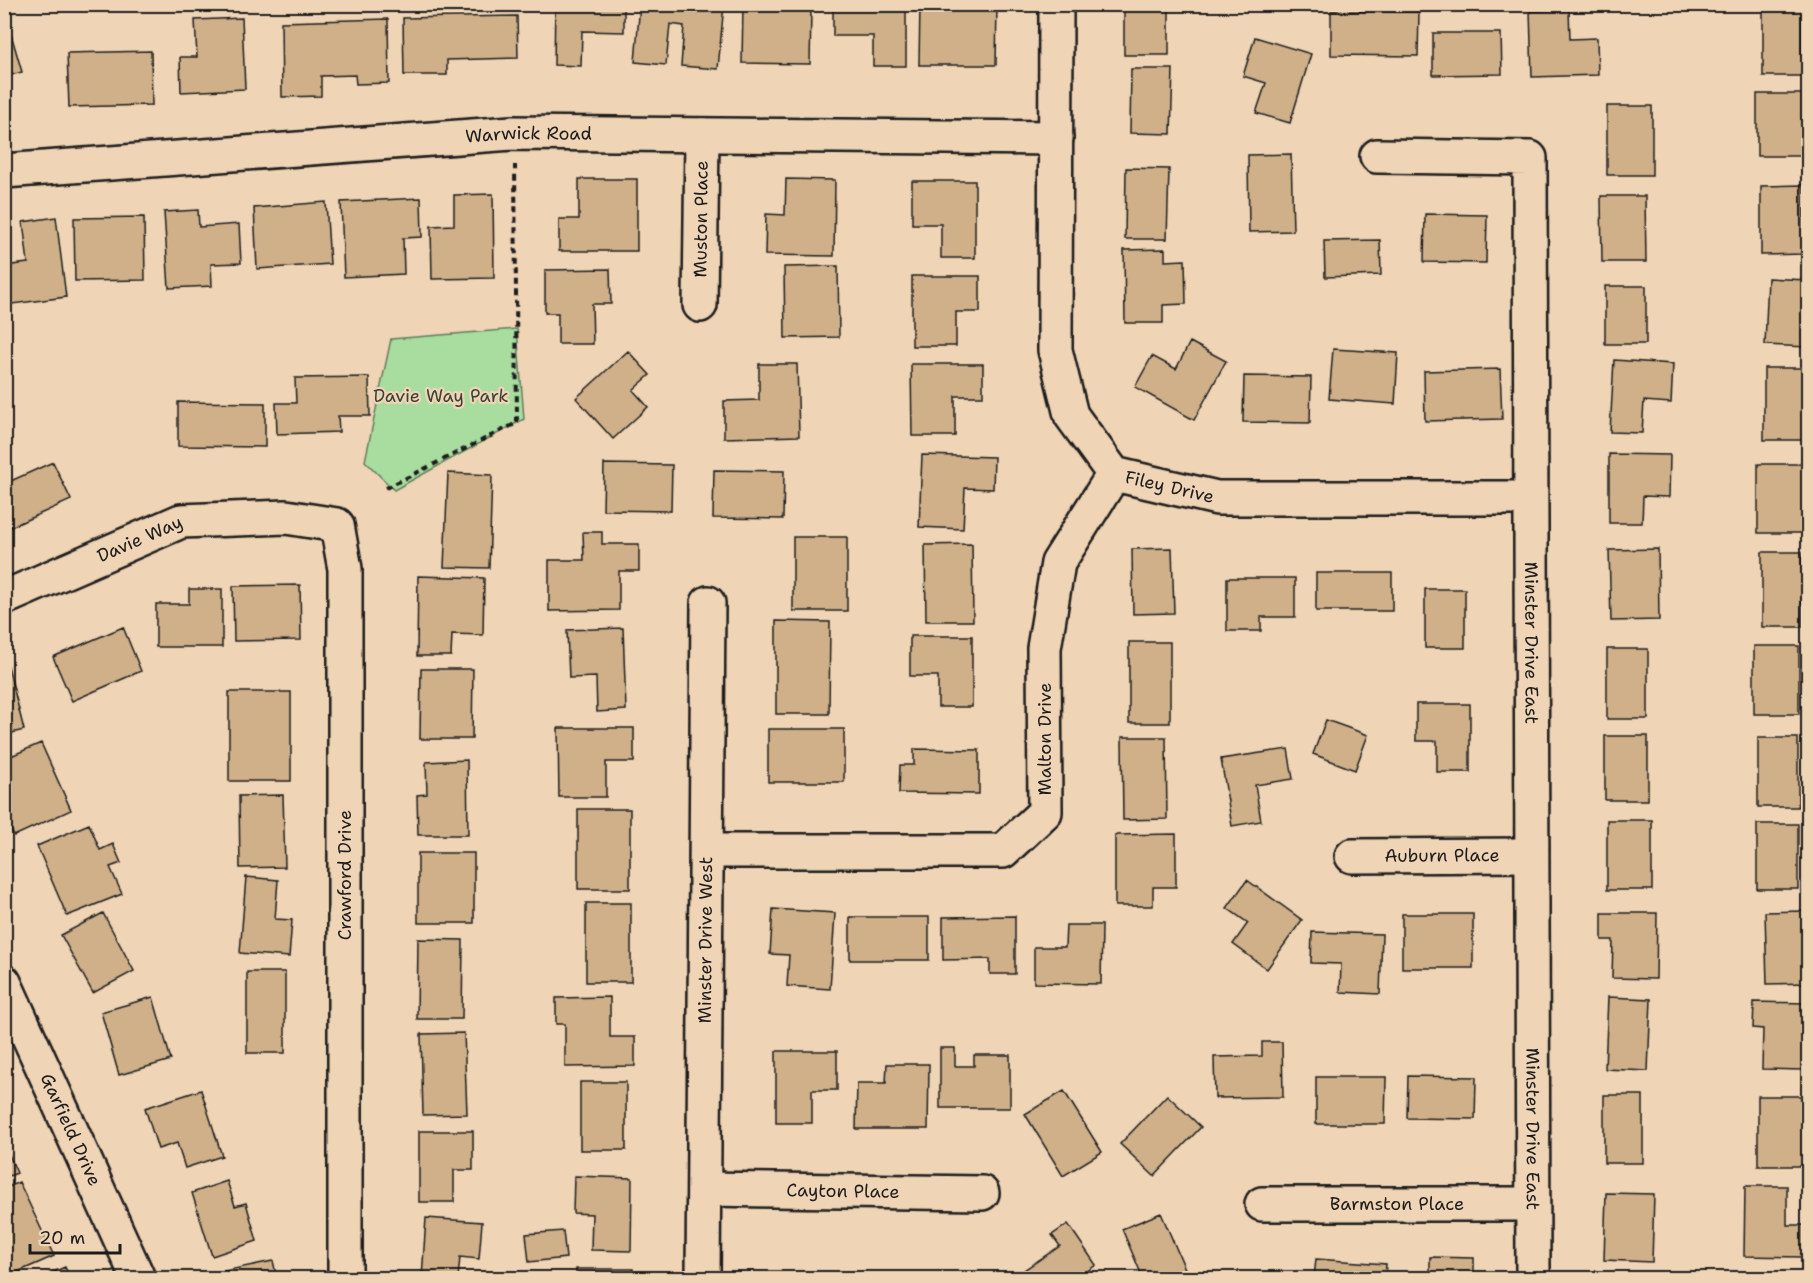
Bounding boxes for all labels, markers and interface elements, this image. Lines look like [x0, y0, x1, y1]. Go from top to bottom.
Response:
street label: Warwick Road [464, 121, 592, 148]
street label: Muston Place [688, 160, 714, 278]
park label: Davie Way Park [373, 384, 509, 408]
street label: Filey Drive [1123, 465, 1217, 509]
street label: Davie Way [93, 510, 186, 568]
street label: Minster Drive East [1519, 562, 1544, 724]
street label: Malton Drive [1033, 682, 1057, 796]
street label: Crawford Drive [333, 810, 357, 940]
street label: Auburn Place [1384, 843, 1500, 868]
street label: Minster Drive West [693, 856, 718, 1024]
street label: Minster Drive East [1520, 1048, 1545, 1210]
street label: Garfield Drive [35, 1069, 107, 1190]
street label: Cayton Place [786, 1178, 900, 1204]
street label: Barmston Place [1330, 1192, 1464, 1216]
scale bar [30, 1217, 120, 1255]
text: 20 m [39, 1226, 85, 1250]

